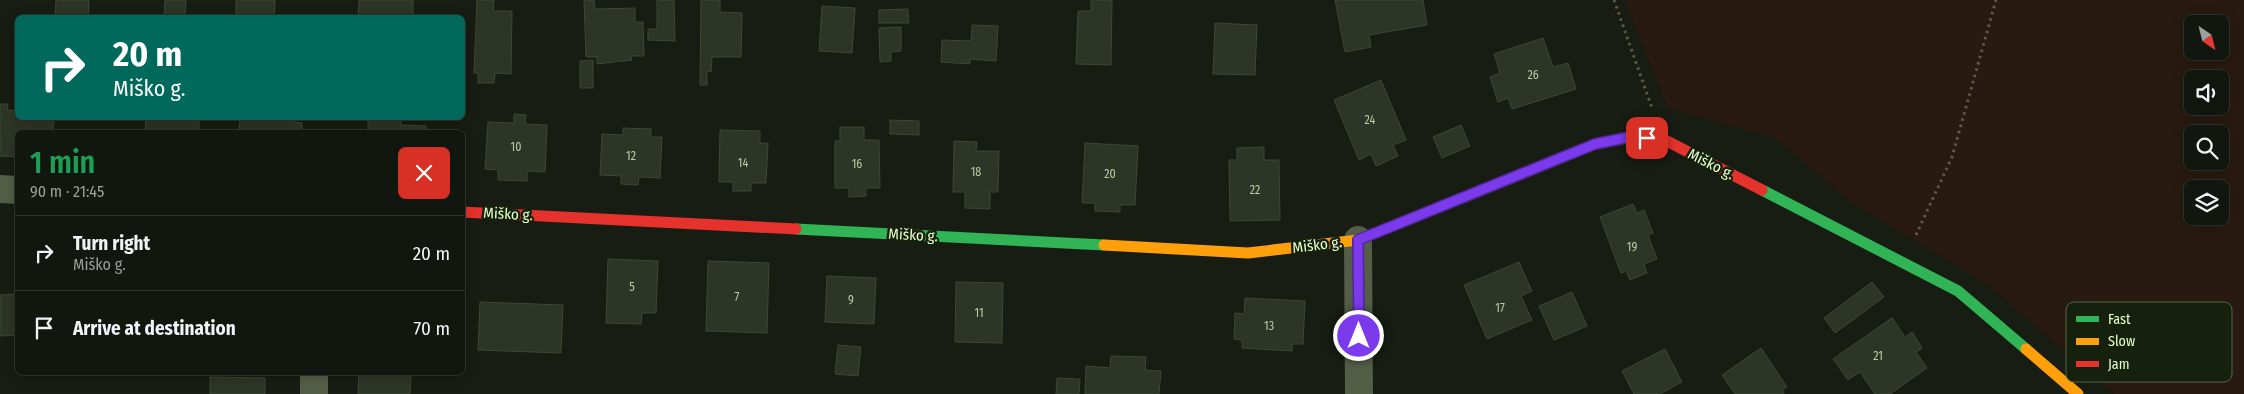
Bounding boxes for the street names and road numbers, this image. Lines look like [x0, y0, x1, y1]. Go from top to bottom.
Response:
street label: Miško g. [1685, 145, 1737, 183]
street label: Miško g. [483, 204, 533, 224]
street label: Miško g. [888, 225, 938, 245]
street label: Miško g. [1291, 233, 1343, 257]

